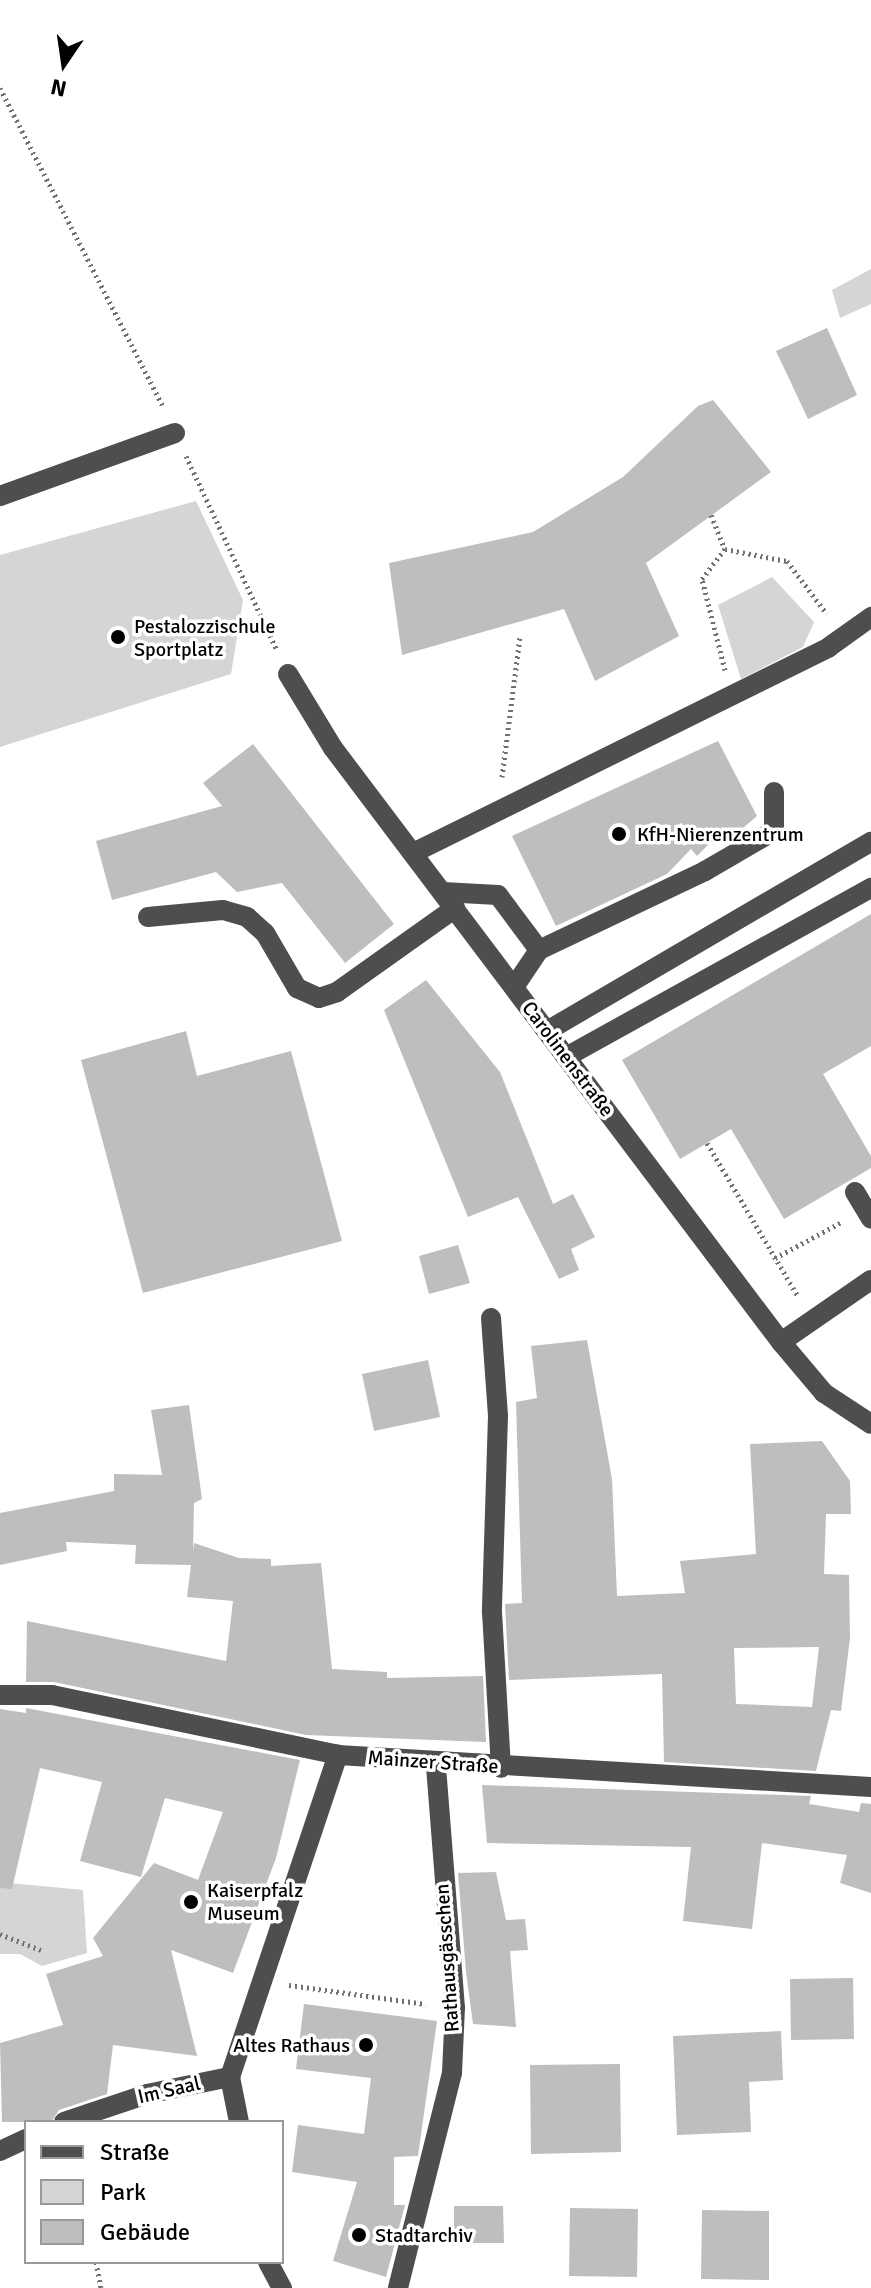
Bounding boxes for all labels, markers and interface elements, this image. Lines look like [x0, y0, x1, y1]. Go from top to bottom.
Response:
north arrow [24, 24, 104, 104]
text: N [48, 73, 69, 103]
place label: Pestalozzischule Sportplatz [134, 614, 275, 661]
marker: Pestalozzischule Sportplatz [109, 628, 127, 646]
place label: KfH-Nierenzentrum [637, 822, 804, 846]
marker: KfH-Nierenzentrum [608, 823, 630, 845]
street label: Carolinenstraße [517, 997, 619, 1121]
street label: Mainzer Straße [367, 1745, 499, 1779]
place label: Kaiserpfalz Museum [207, 1878, 303, 1925]
street label: Rathausgässchen [430, 1883, 464, 2033]
marker: Kaiserpfalz Museum [182, 1893, 200, 1911]
place label: Altes Rathaus [233, 2033, 350, 2057]
marker: Altes Rathaus [357, 2036, 375, 2054]
street label: Im Saal [135, 2071, 203, 2109]
legend [24, 2120, 284, 2264]
text: Straße [100, 2137, 170, 2167]
text: Park [100, 2177, 146, 2207]
text: Gebäude [100, 2217, 190, 2247]
place label: Stadtarchiv [375, 2223, 473, 2247]
marker: Stadtarchiv [350, 2226, 368, 2244]

